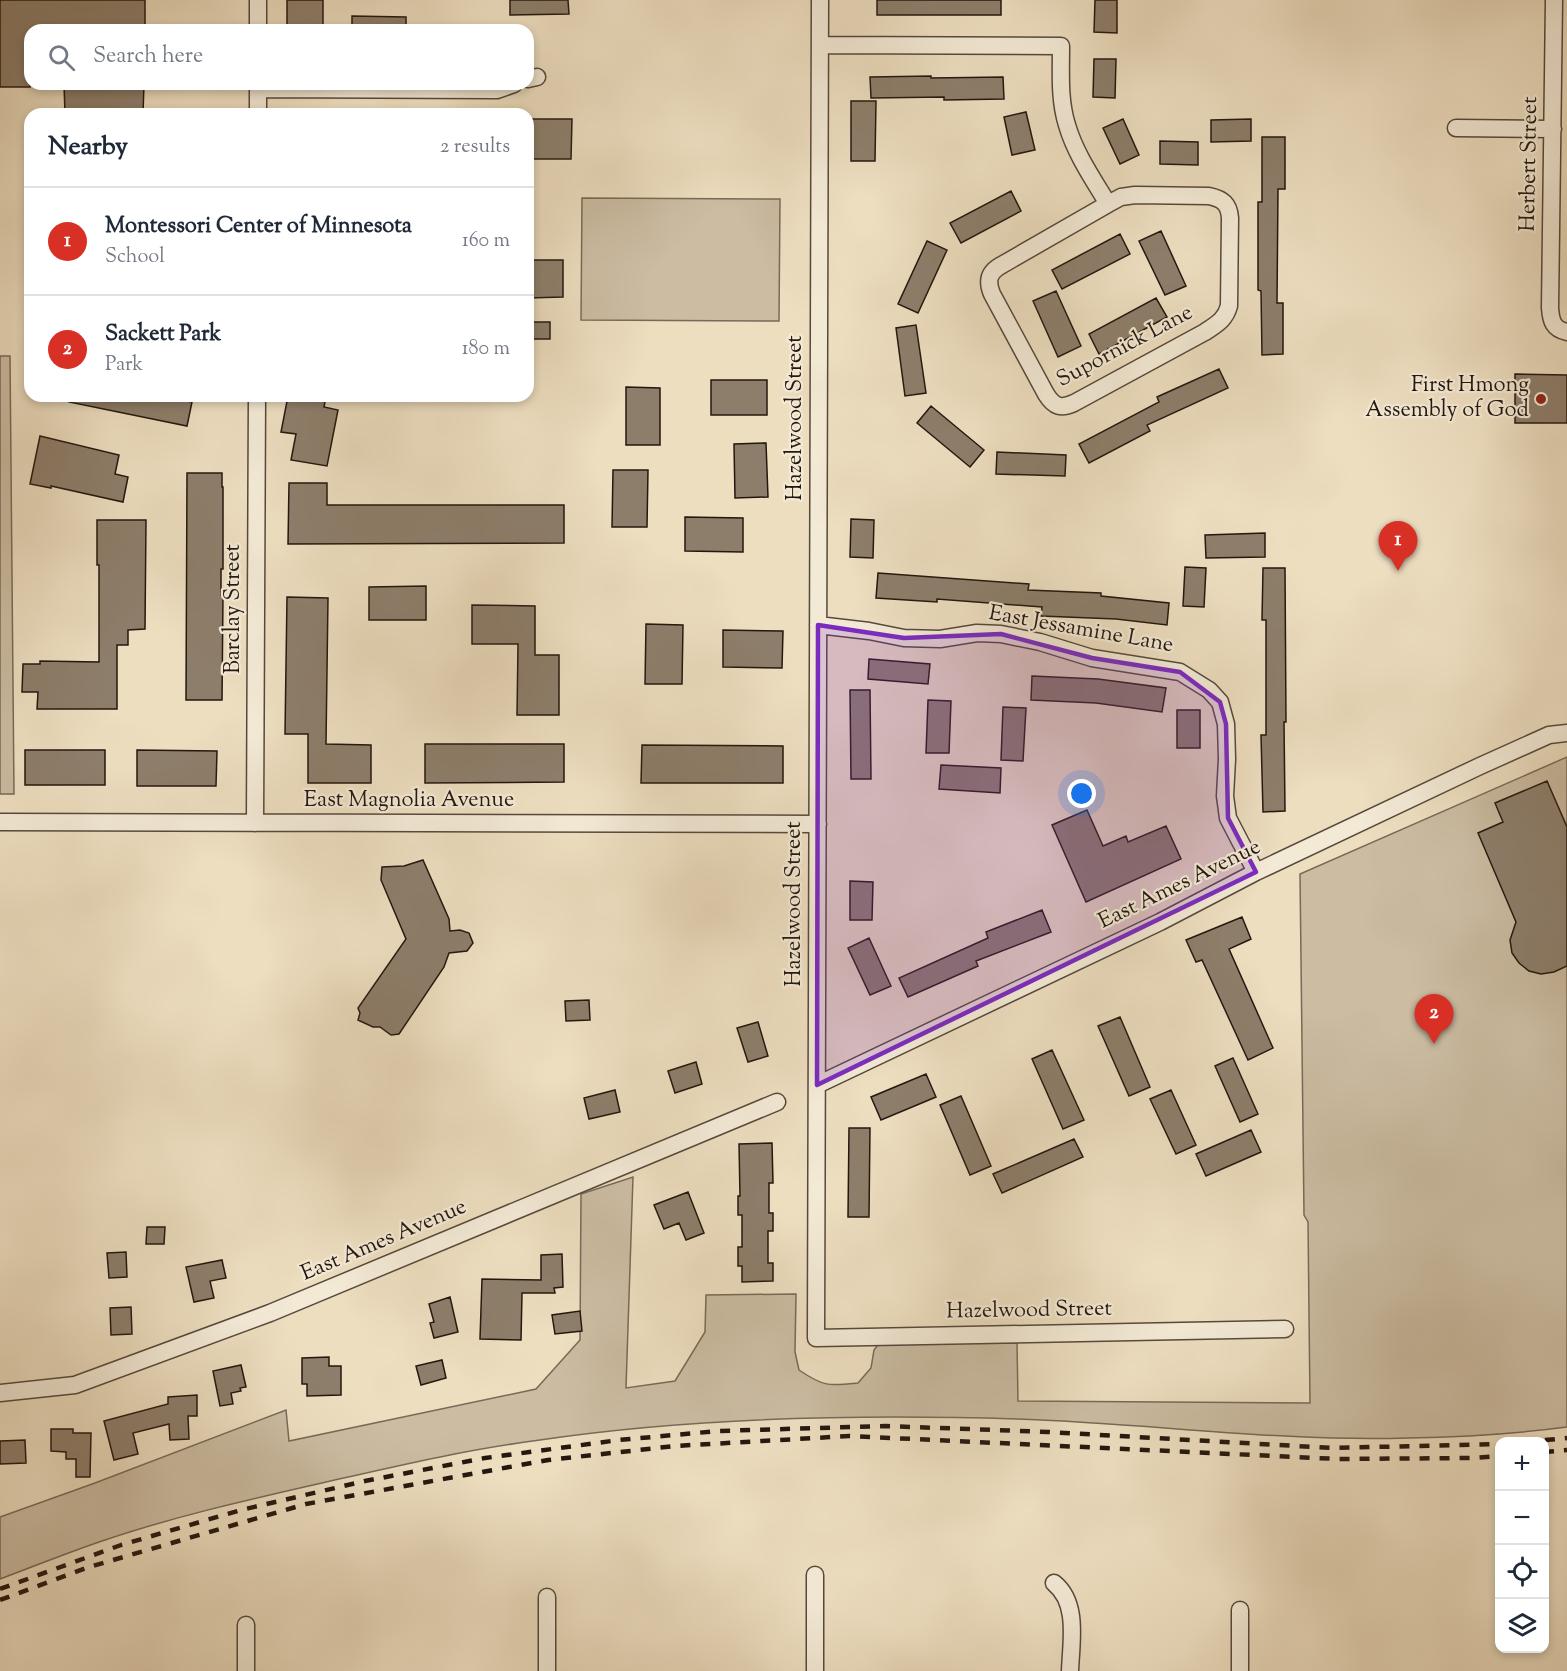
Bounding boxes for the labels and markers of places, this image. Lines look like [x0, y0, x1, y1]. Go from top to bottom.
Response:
place label: First Hmong Assembly of God [1365, 370, 1529, 427]
marker: First Hmong Assembly of God [1534, 392, 1548, 406]
pin: 1 [1378, 522, 1418, 571]
pin: 2 [1414, 994, 1454, 1044]

